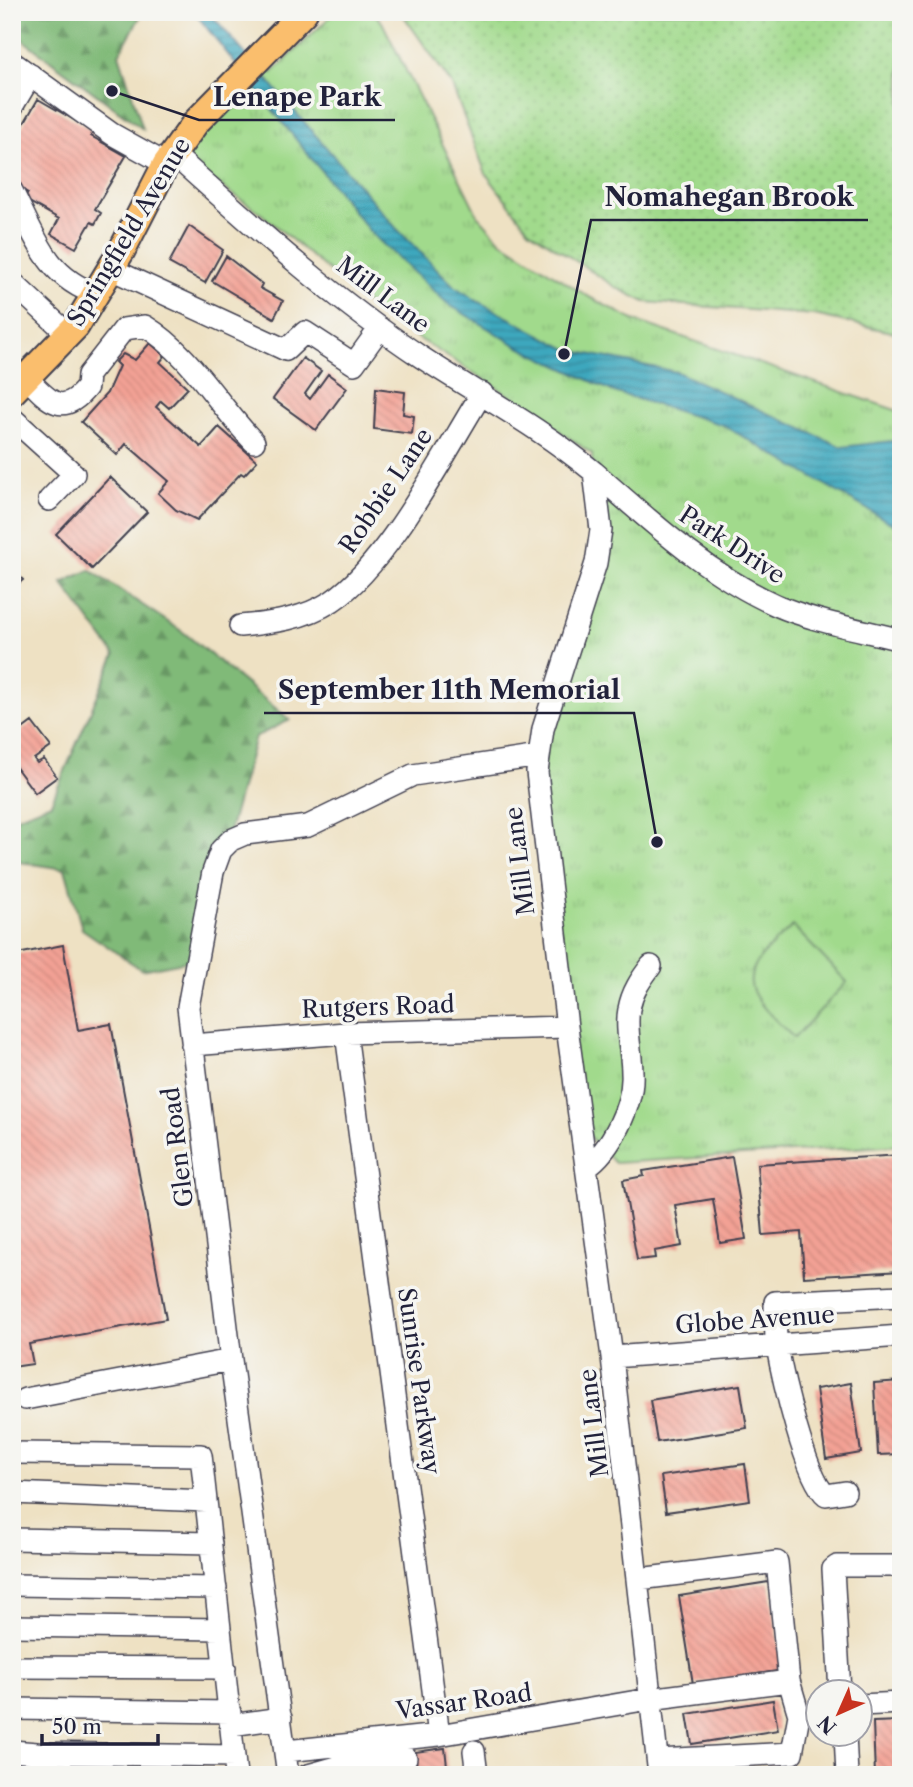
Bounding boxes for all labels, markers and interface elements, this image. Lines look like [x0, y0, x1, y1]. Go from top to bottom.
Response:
callout: Lenape Park [199, 73, 395, 120]
text: Lenape Park [213, 81, 382, 113]
street label: Springfield Avenue [61, 132, 196, 331]
callout: Nomahegan Brook [591, 173, 868, 220]
text: Nomahegan Brook [604, 181, 854, 213]
street label: Mill Lane [331, 250, 436, 339]
street label: Robbie Lane [333, 422, 438, 559]
street label: Park Drive [674, 500, 791, 590]
callout: September 11th Memorial [264, 666, 634, 713]
text: September 11th Memorial [278, 674, 620, 706]
street label: Mill Lane [498, 805, 541, 917]
street label: Rutgers Road [301, 989, 455, 1024]
street label: Glen Road [156, 1085, 199, 1209]
street label: Sunrise Parkway [392, 1286, 447, 1477]
street label: Globe Avenue [674, 1299, 836, 1340]
street label: Mill Lane [572, 1367, 615, 1479]
street label: Vassar Road [393, 1678, 534, 1726]
north arrow [804, 1678, 874, 1748]
scale bar [42, 1703, 158, 1747]
text: N [813, 1711, 841, 1739]
text: 50 m [52, 1714, 102, 1739]

